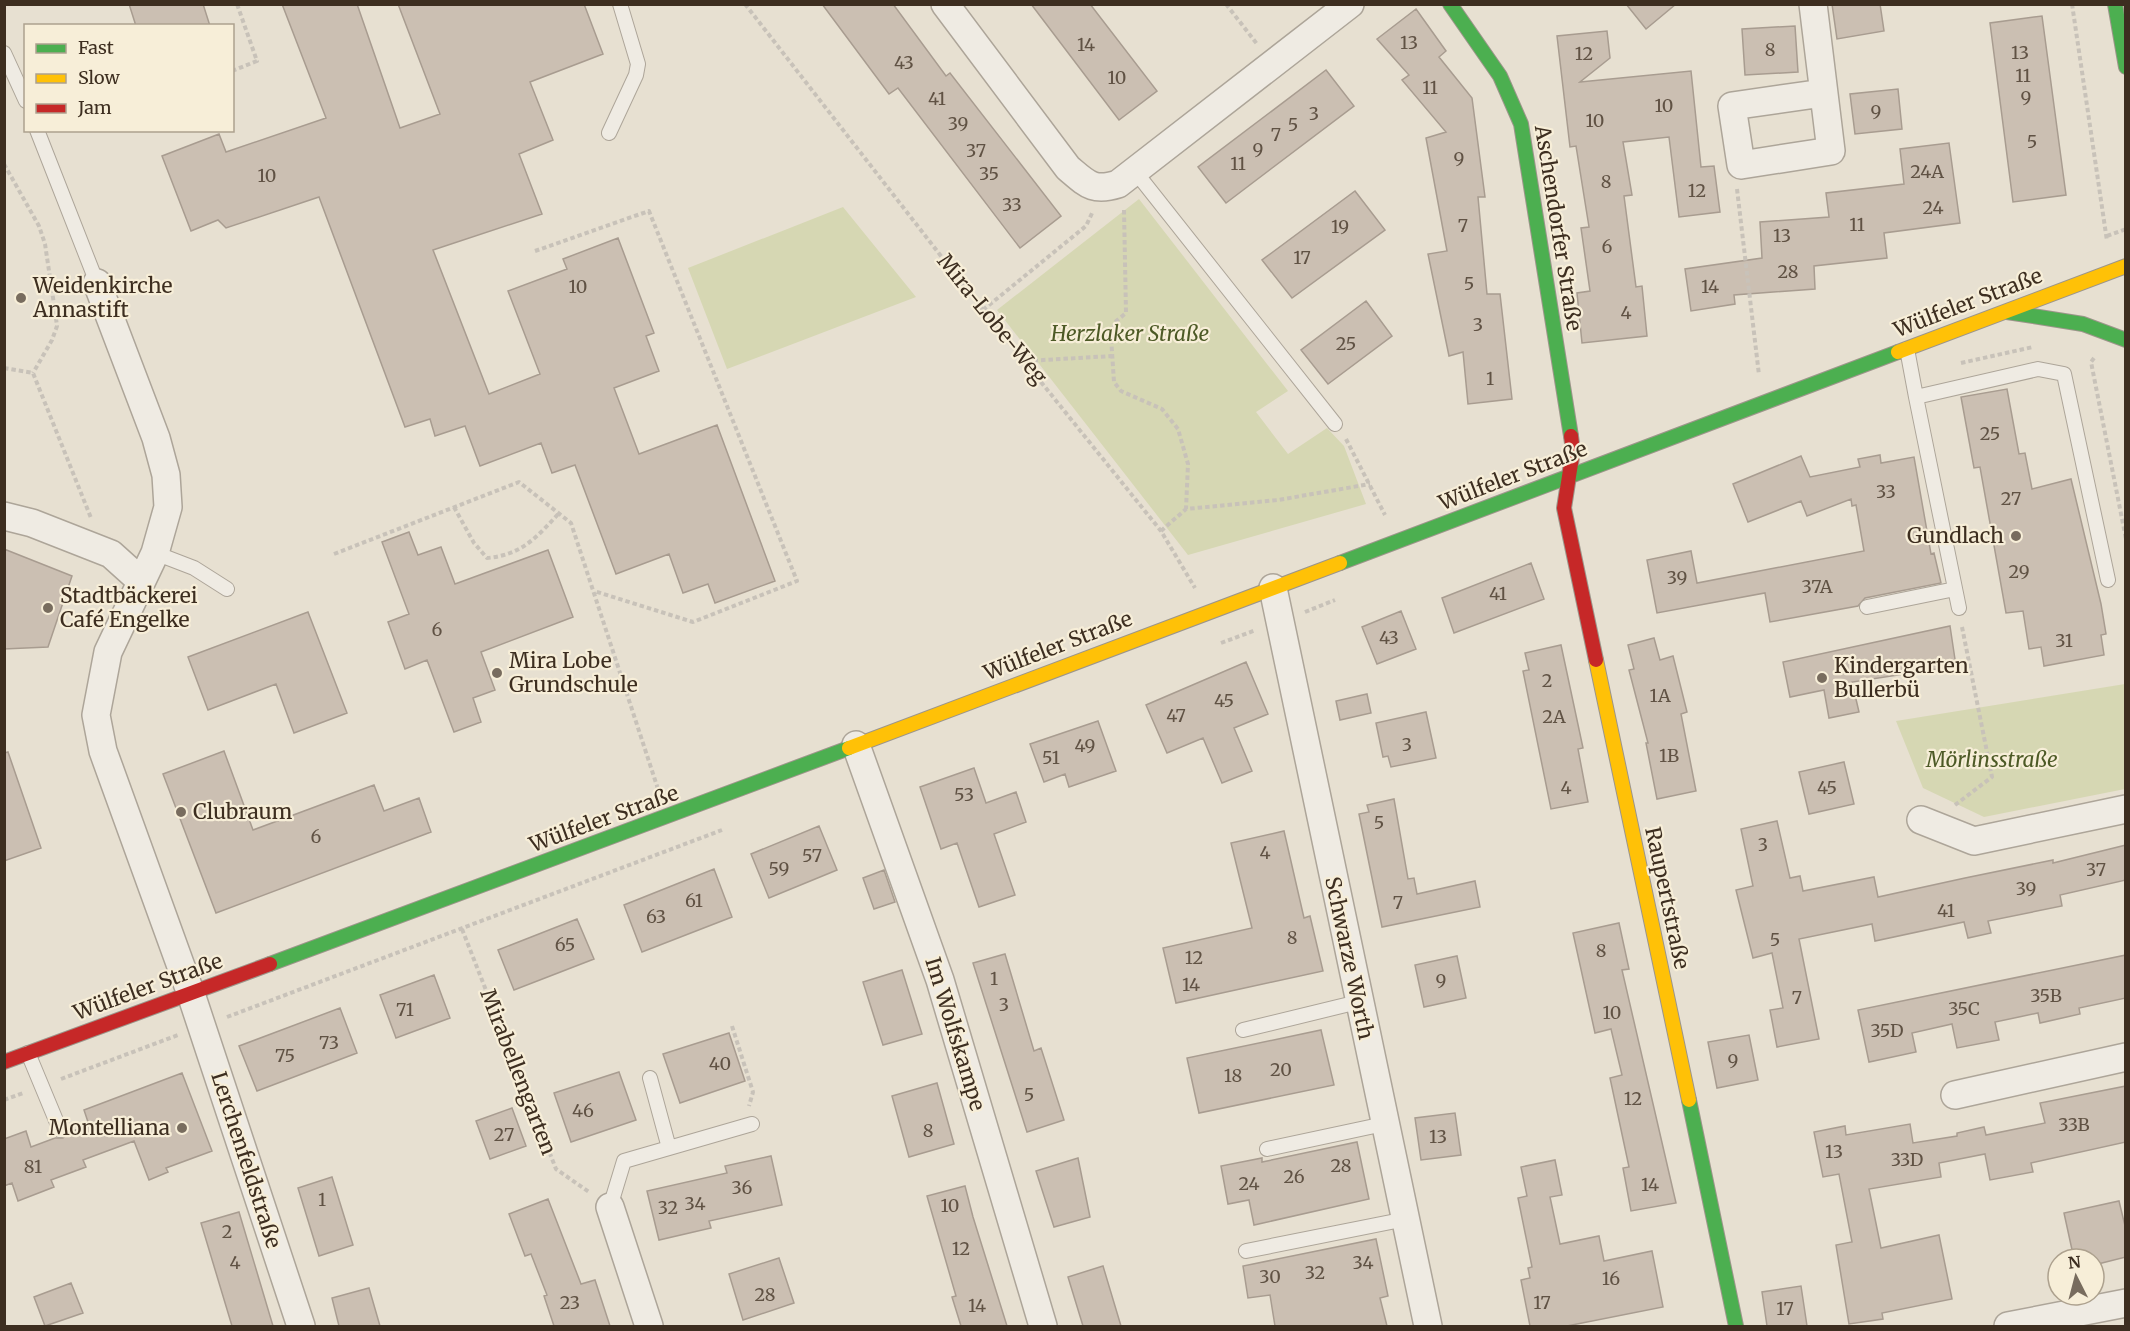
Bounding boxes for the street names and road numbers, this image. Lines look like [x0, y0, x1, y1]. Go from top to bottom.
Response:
street label: Aschendorfer Straße [1529, 122, 1588, 333]
street label: Mira-Lobe-Weg [932, 248, 1053, 390]
street label: Wülfeler Straße [1889, 262, 2046, 344]
street label: Wülfeler Straße [1434, 435, 1591, 517]
street label: Wülfeler Straße [979, 605, 1136, 687]
street label: Wülfeler Straße [525, 779, 682, 858]
street label: Raupertstraße [1639, 824, 1696, 972]
street label: Schwarze Worth [1319, 874, 1380, 1042]
street label: Wülfeler Straße [69, 947, 226, 1026]
street label: Im Wolfskampe [919, 954, 992, 1114]
street label: Mirabellengarten [474, 985, 563, 1159]
street label: Lerchenfeldstraße [205, 1068, 288, 1252]

